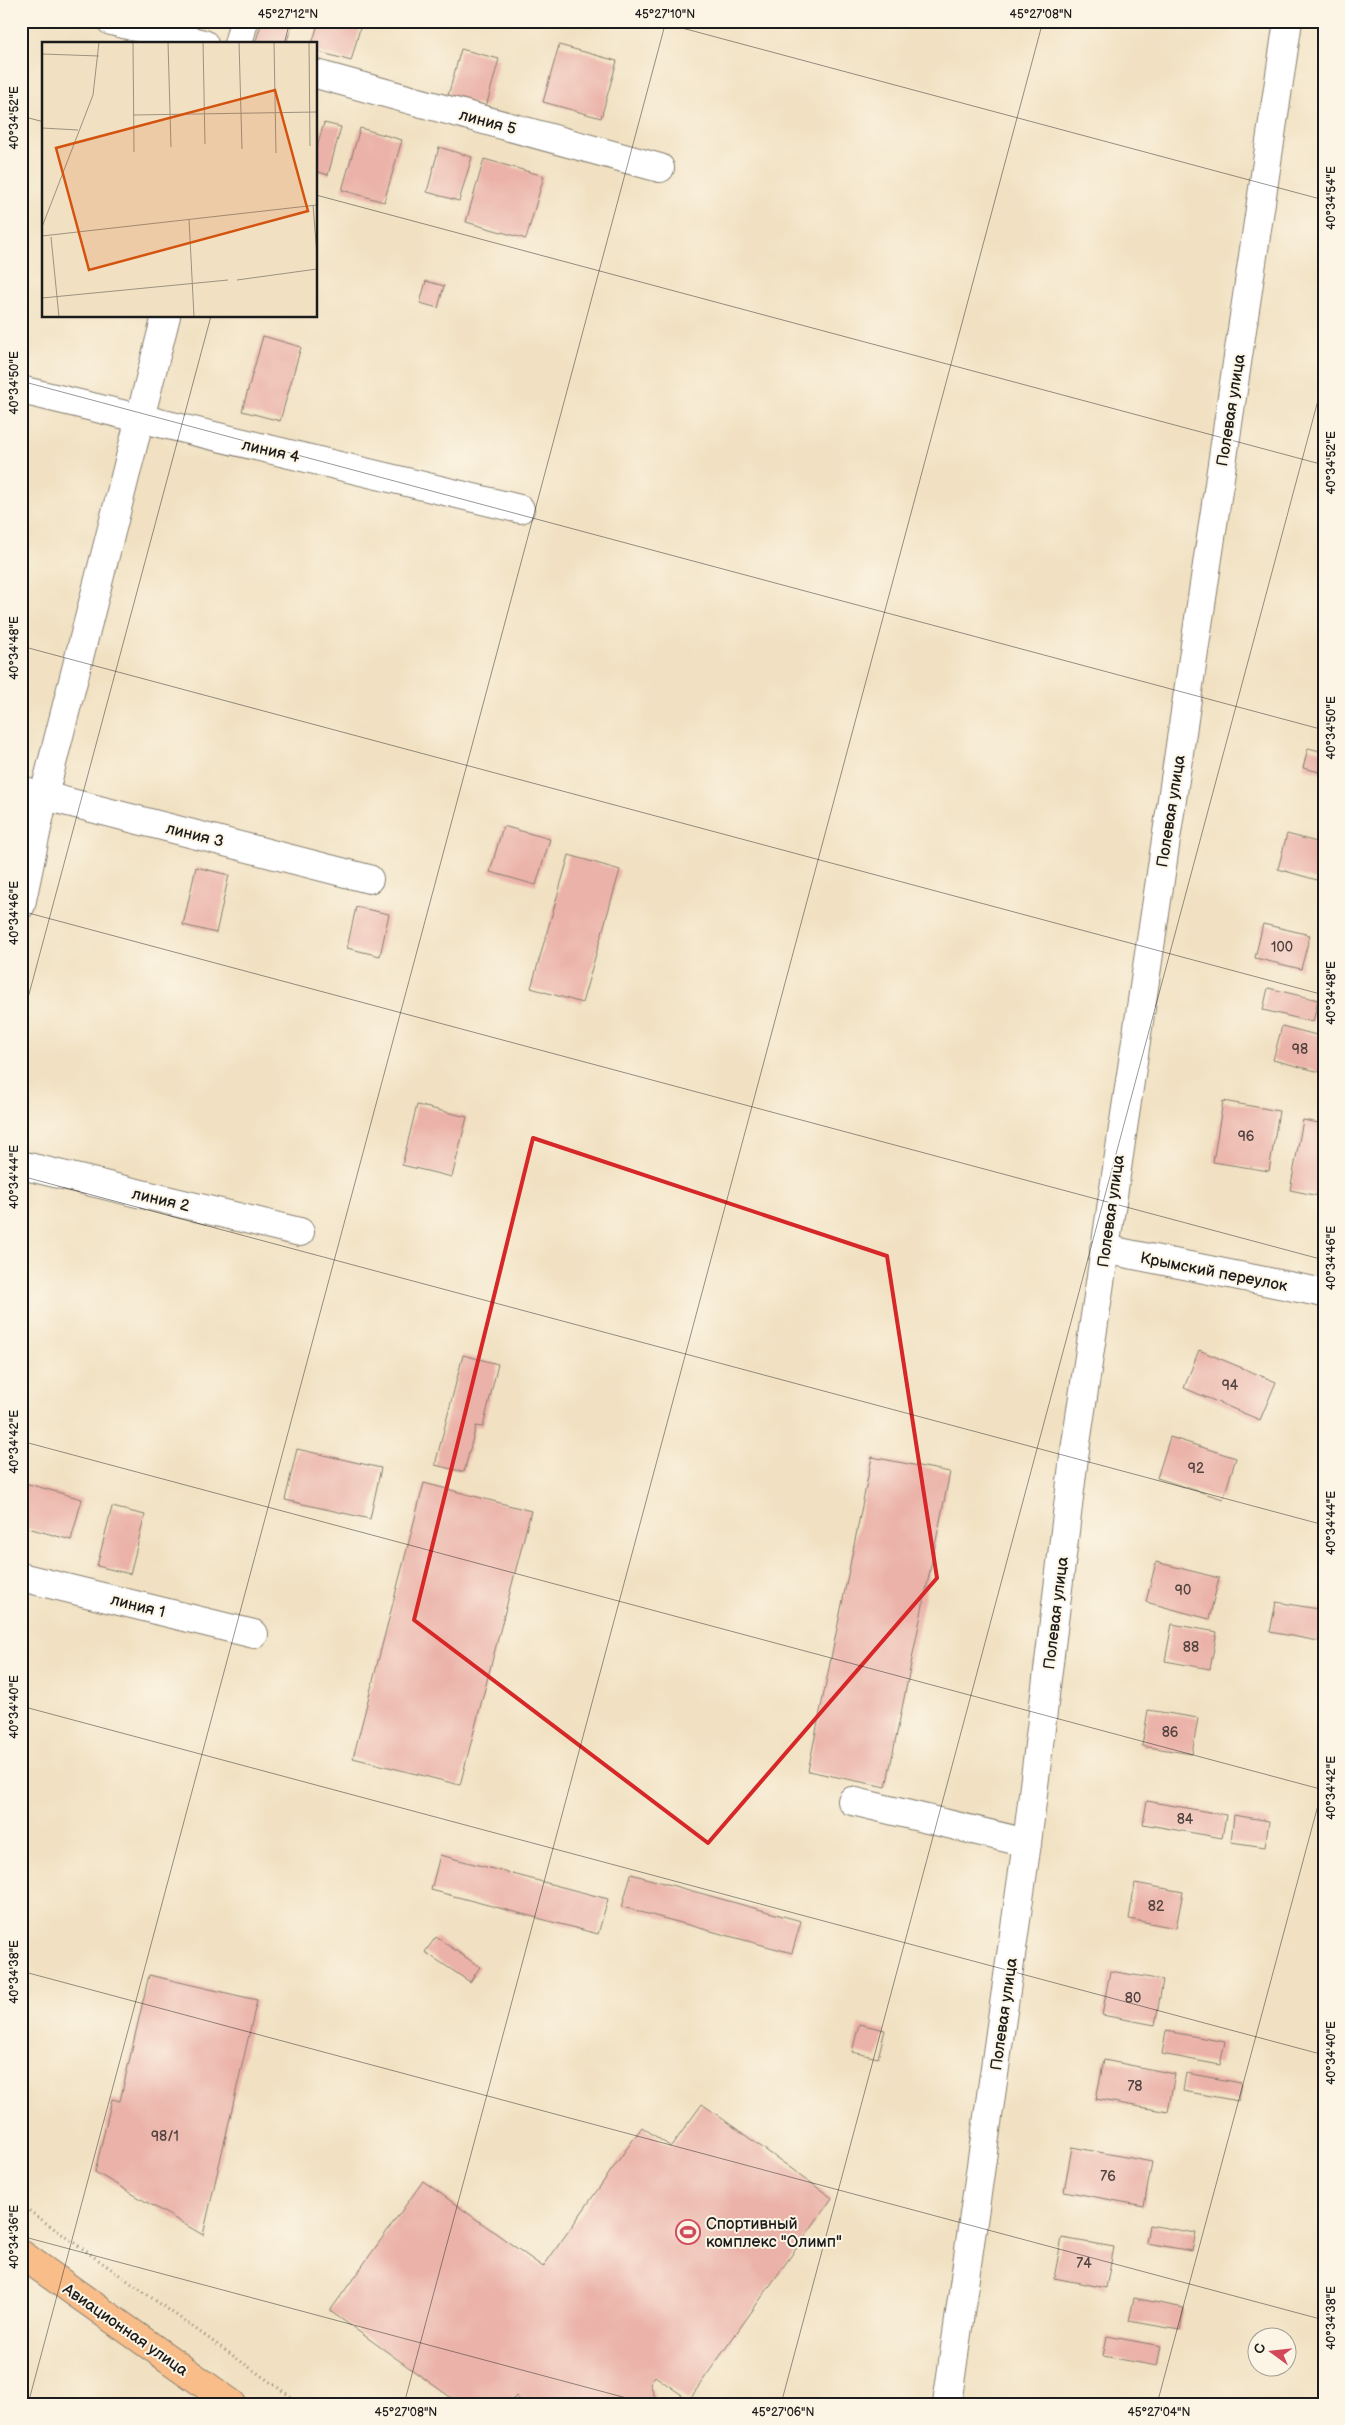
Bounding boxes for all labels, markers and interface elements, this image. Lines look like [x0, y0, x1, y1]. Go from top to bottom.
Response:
text: 45°27'12"N [258, 7, 318, 22]
text: 45°27'10"N [635, 7, 695, 22]
text: 45°27'08"N [1010, 7, 1072, 22]
inset map [42, 42, 318, 318]
text: 40°34'52"E [7, 86, 22, 150]
street label: линия 5 [457, 106, 518, 139]
text: 40°34'54"E [1324, 166, 1339, 230]
text: 40°34'50"E [7, 351, 22, 415]
street label: Полевая улица [1213, 352, 1250, 468]
text: 40°34'52"E [1324, 431, 1339, 495]
street label: линия 4 [240, 436, 302, 467]
text: 40°34'48"E [7, 616, 22, 680]
text: 40°34'50"E [1324, 696, 1339, 760]
street label: Полевая улица [1153, 753, 1190, 869]
street label: линия 3 [164, 819, 226, 852]
text: 40°34'46"E [7, 881, 22, 945]
house number: 100 [1271, 939, 1293, 956]
text: 40°34'48"E [1324, 961, 1339, 1025]
house number: 98 [1292, 1041, 1308, 1058]
house number: 96 [1238, 1128, 1255, 1145]
text: 40°34'44"E [7, 1145, 22, 1209]
street label: Полевая улица [1094, 1153, 1129, 1269]
street label: линия 2 [130, 1185, 192, 1216]
text: 40°34'46"E [1324, 1226, 1339, 1290]
street label: Крымский переулок [1138, 1249, 1289, 1296]
house number: 94 [1222, 1377, 1239, 1394]
text: 40°34'42"E [7, 1410, 22, 1474]
house number: 92 [1188, 1460, 1205, 1477]
text: 40°34'44"E [1324, 1491, 1339, 1555]
street label: Полевая улица [1040, 1555, 1073, 1671]
house number: 90 [1175, 1582, 1191, 1599]
street label: линия 1 [108, 1591, 167, 1622]
house number: 88 [1183, 1639, 1199, 1656]
text: 40°34'40"E [7, 1675, 22, 1739]
house number: 86 [1162, 1724, 1179, 1741]
text: 40°34'42"E [1324, 1756, 1339, 1820]
house number: 84 [1177, 1811, 1194, 1828]
house number: 82 [1148, 1898, 1165, 1915]
text: 40°34'38"E [7, 1940, 22, 2004]
street label: Полевая улица [987, 1956, 1022, 2072]
house number: 80 [1125, 1990, 1141, 2007]
text: 40°34'40"E [1324, 2021, 1339, 2085]
house number: 78 [1127, 2078, 1143, 2095]
house number: 98/1 [151, 2128, 179, 2145]
house number: 76 [1100, 2168, 1116, 2185]
text: 40°34'36"E [7, 2205, 22, 2269]
place label: Спортивный комплекс "Олимп" [706, 2215, 842, 2252]
sports icon: Спортивный комплекс "Олимп" [675, 2219, 701, 2245]
house number: 74 [1076, 2255, 1092, 2272]
street label: Авиационная улица [58, 2279, 192, 2381]
text: 40°34'38"E [1324, 2286, 1339, 2350]
north arrow [1248, 2328, 1298, 2378]
text: С [1250, 2342, 1269, 2356]
text: 45°27'08"N [375, 2405, 437, 2420]
text: 45°27'06"N [751, 2405, 815, 2420]
text: 45°27'04"N [1127, 2405, 1191, 2420]

